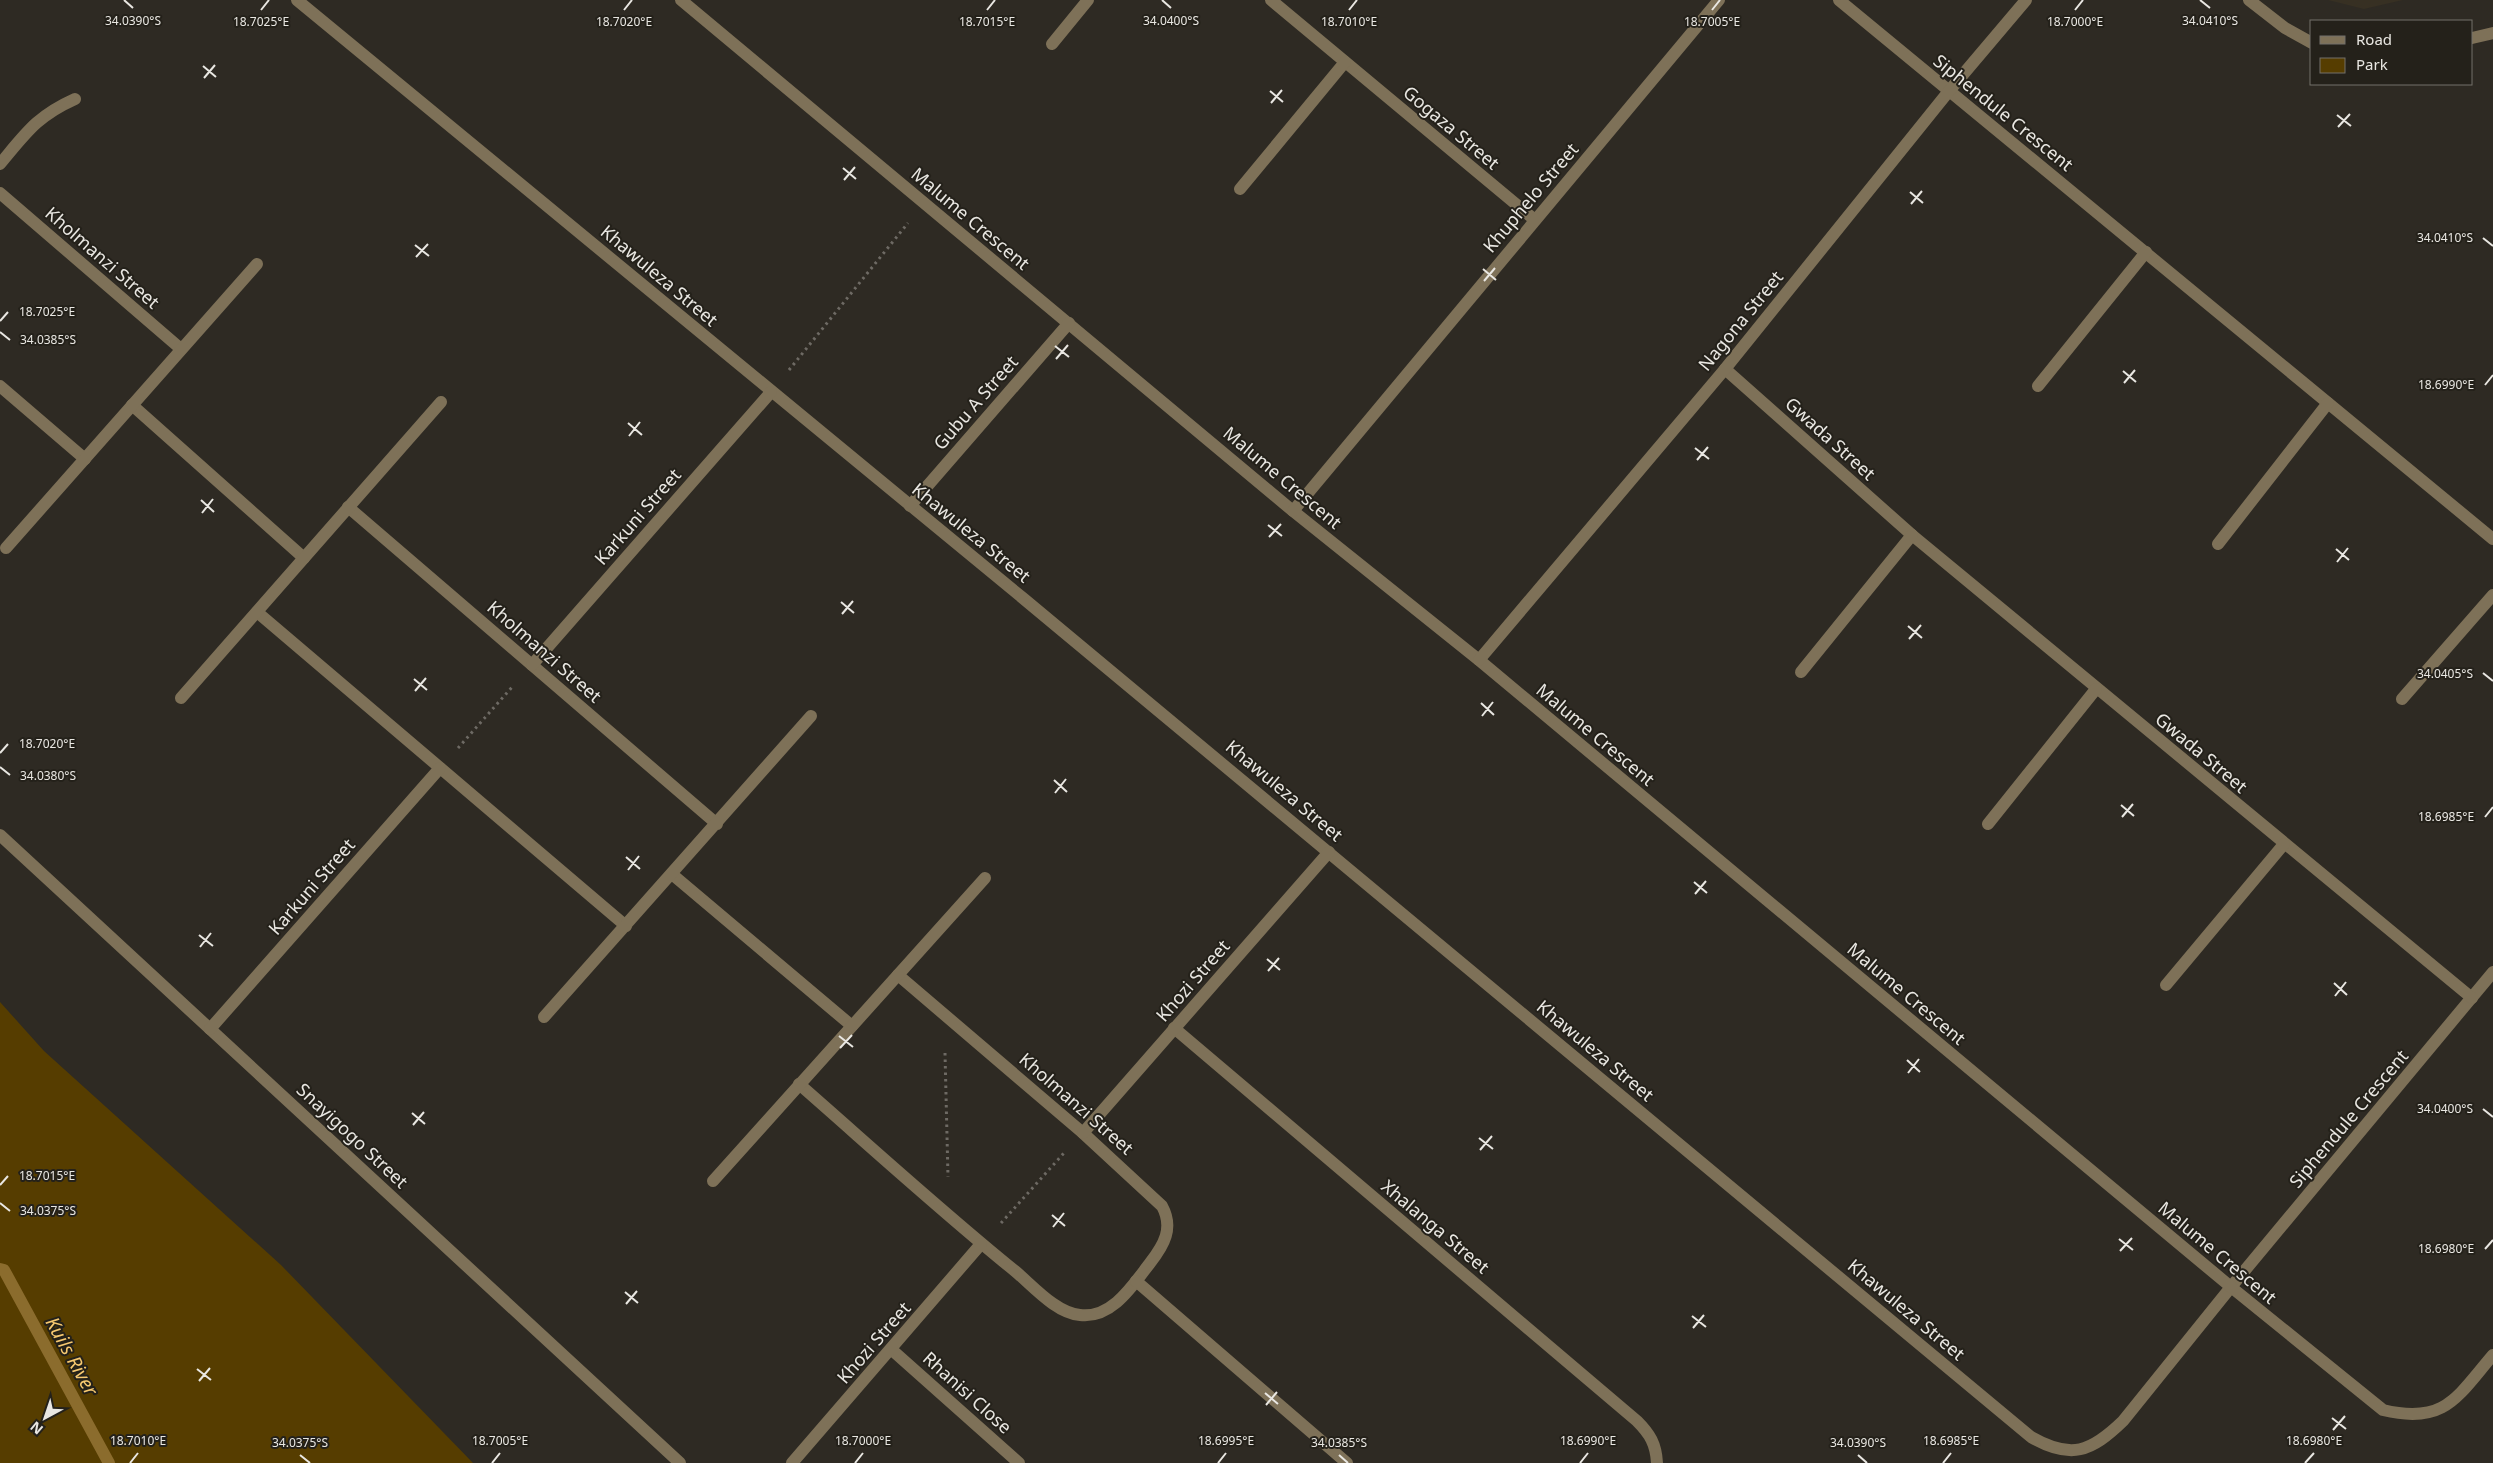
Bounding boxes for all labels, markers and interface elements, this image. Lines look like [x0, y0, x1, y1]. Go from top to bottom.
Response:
text: 34.0390°S [105, 12, 161, 29]
text: 34.0400°S [1143, 12, 1199, 29]
text: 34.0410°S [2182, 12, 2238, 29]
text: 18.7025°E [233, 13, 289, 30]
text: 18.7020°E [596, 13, 652, 30]
text: 18.7015°E [959, 13, 1015, 30]
text: 18.7010°E [1321, 13, 1377, 30]
text: 18.7005°E [1684, 13, 1740, 30]
text: 18.7000°E [2047, 13, 2103, 30]
legend [2310, 20, 2473, 85]
text: Road [2356, 29, 2392, 49]
street label: Siphendule Crescent [1929, 48, 2079, 176]
text: Park [2356, 54, 2388, 74]
street label: Gogaza Street [1398, 80, 1505, 175]
street label: Khuphelo Street [1477, 137, 1584, 257]
street label: Malume Crescent [906, 162, 1035, 275]
street label: Kholmanzi Street [40, 201, 165, 314]
street label: Khawuleza Street [596, 219, 724, 332]
text: 34.0410°S [2417, 229, 2473, 246]
street label: Nagona Street [1693, 265, 1788, 375]
text: 18.7025°E [19, 303, 75, 320]
text: 34.0385°S [20, 331, 76, 348]
street label: Gubu A Street [928, 350, 1023, 455]
text: 18.6990°E [2418, 376, 2474, 393]
street label: Gwada Street [1780, 391, 1881, 485]
street label: Malume Crescent [1218, 421, 1347, 534]
street label: Karkuni Street [589, 463, 686, 570]
street label: Khawuleza Street [907, 477, 1036, 588]
street label: Kholmanzi Street [482, 595, 607, 708]
text: 34.0405°S [2417, 665, 2473, 682]
street label: Malume Crescent [1531, 678, 1660, 791]
street label: Gwada Street [2150, 707, 2253, 798]
street label: Khawuleza Street [1221, 734, 1349, 847]
text: 18.7020°E [19, 735, 75, 752]
text: 34.0380°S [20, 767, 76, 784]
text: 18.6985°E [2418, 808, 2474, 825]
street label: Karkuni Street [263, 833, 360, 940]
street label: Khozi Street [1150, 934, 1235, 1026]
street label: Malume Crescent [1842, 937, 1971, 1050]
street label: Khawuleza Street [1532, 994, 1660, 1107]
street label: Siphendule Crescent [2283, 1044, 2413, 1192]
street label: Kholmanzi Street [1014, 1047, 1139, 1160]
street label: Snayigogo Street [292, 1077, 414, 1193]
text: 34.0400°S [2417, 1100, 2473, 1117]
text: 18.7015°E [19, 1167, 75, 1184]
street label: Xhalanga Street [1377, 1174, 1495, 1279]
street label: Malume Crescent [2153, 1196, 2282, 1309]
text: 34.0375°S [20, 1202, 76, 1219]
text: 18.6980°E [2418, 1240, 2474, 1257]
street label: Khawuleza Street [1843, 1253, 1971, 1366]
street label: Khozi Street [831, 1296, 916, 1388]
water label: Kuils River [40, 1312, 105, 1401]
street label: Rhanisi Close [918, 1346, 1017, 1439]
north arrow [20, 1393, 70, 1443]
text: N [26, 1417, 47, 1439]
text: 18.7010°E [110, 1432, 166, 1449]
text: 18.7005°E [472, 1432, 528, 1449]
text: 18.7000°E [835, 1432, 891, 1449]
text: 18.6995°E [1198, 1432, 1254, 1449]
text: 18.6990°E [1560, 1432, 1616, 1449]
text: 18.6985°E [1923, 1432, 1979, 1449]
text: 18.6980°E [2286, 1432, 2342, 1449]
text: 34.0375°S [272, 1434, 328, 1451]
text: 34.0385°S [1311, 1434, 1367, 1451]
text: 34.0390°S [1830, 1434, 1886, 1451]

